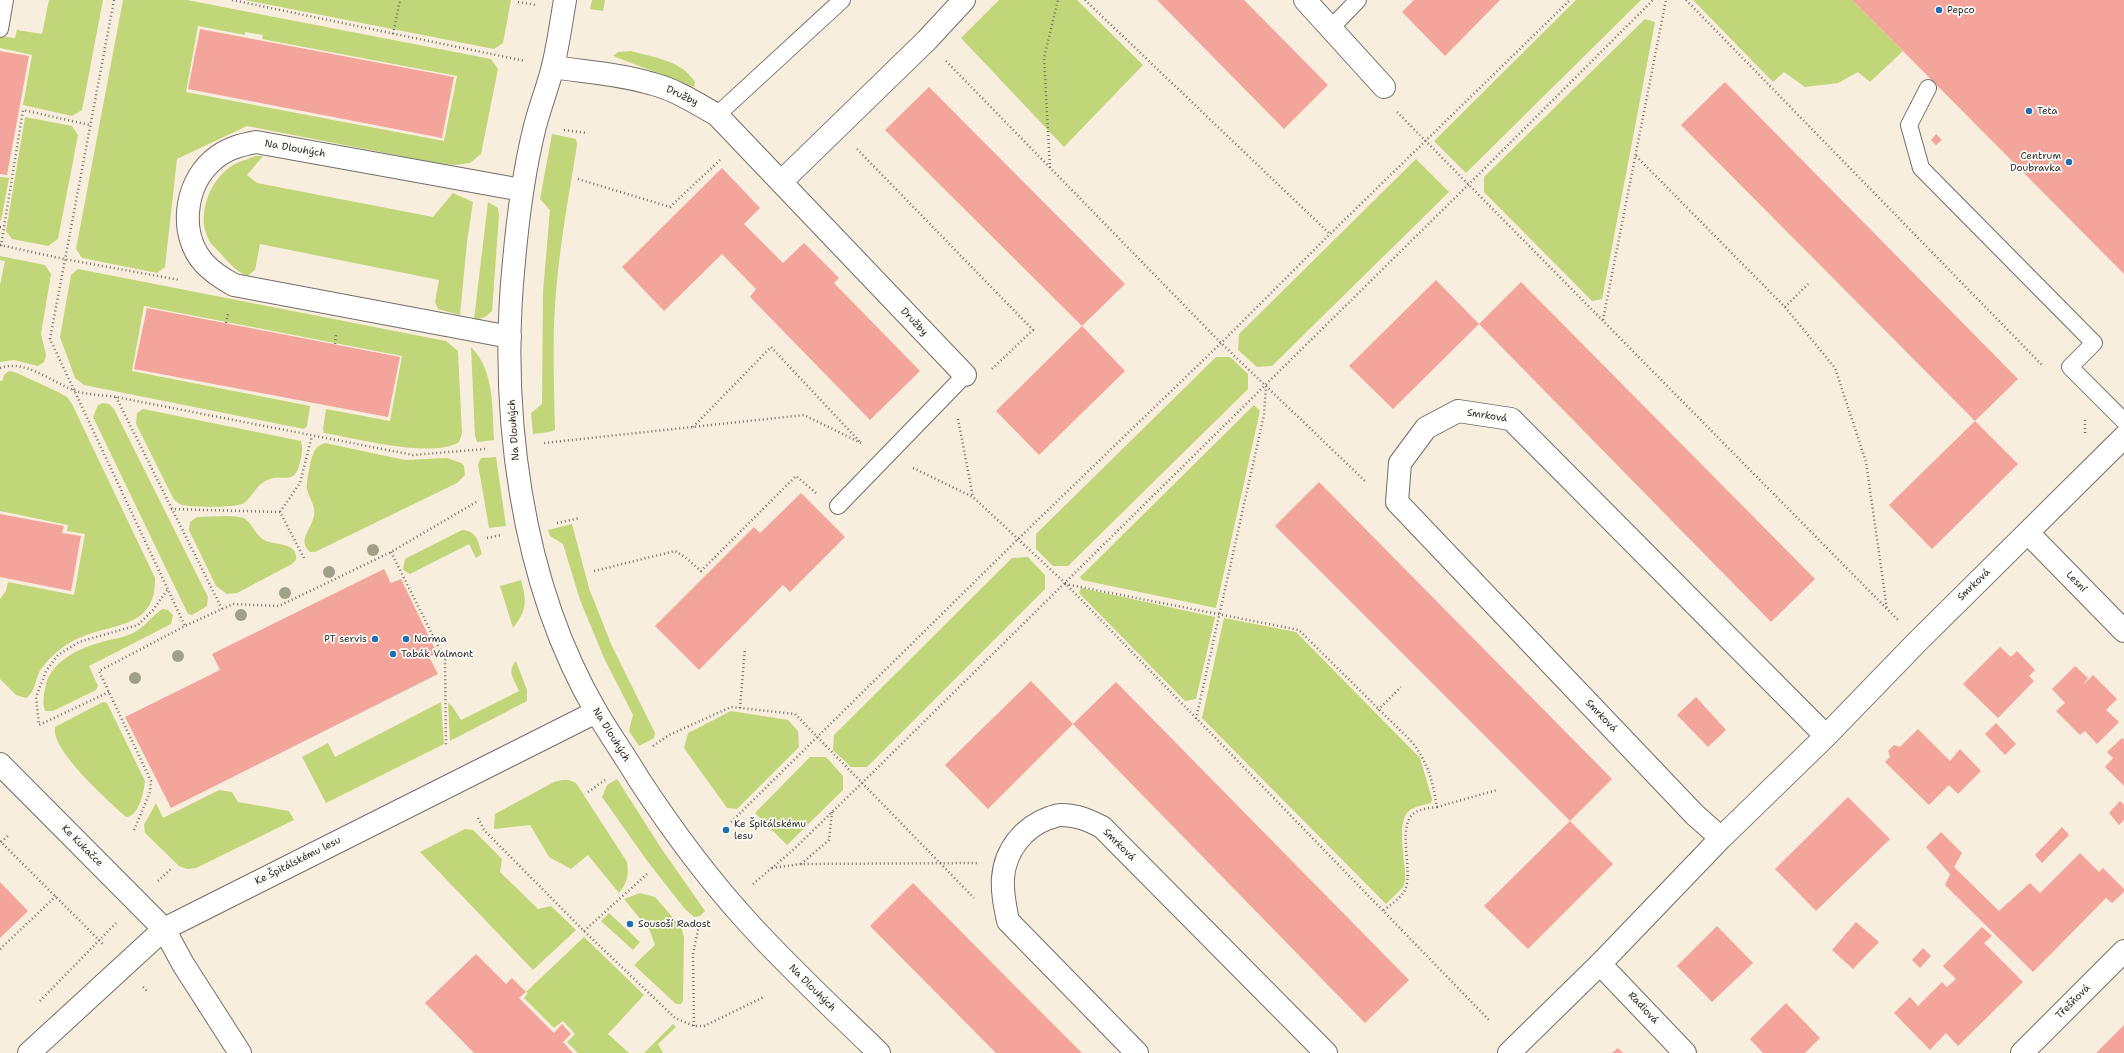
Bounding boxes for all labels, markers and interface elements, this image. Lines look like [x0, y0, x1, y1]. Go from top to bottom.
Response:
place label: Pepco [1947, 4, 1975, 16]
marker: Pepco [1934, 5, 1944, 15]
street label: Družby [664, 83, 700, 109]
place label: Teta [2037, 105, 2058, 117]
marker: Teta [2024, 106, 2034, 116]
street label: Na Dlouhých [264, 138, 326, 160]
place label: Centrum Doubravka [2010, 150, 2061, 174]
marker: Centrum Doubravka [2064, 157, 2074, 167]
street label: Družby [898, 306, 930, 338]
street label: Na Dlouhých [506, 399, 522, 461]
street label: Smrková [1466, 407, 1508, 425]
street label: Smrková [1955, 567, 1993, 603]
street label: Lesní [2063, 569, 2089, 595]
place label: PT servis [324, 633, 367, 645]
place label: Norma [414, 633, 447, 645]
marker: PT servis [370, 634, 380, 644]
marker: Norma [401, 634, 411, 644]
place label: Tabák Valmont [401, 648, 473, 660]
marker: Tabák Valmont [388, 649, 398, 659]
street label: Smrková [1583, 697, 1619, 735]
street label: Na Dlouhých [590, 706, 632, 764]
place label: Ke Špitálskému lesu [734, 818, 806, 842]
street label: Ke Kukačce [59, 823, 105, 869]
marker: Ke Špitálskému lesu [721, 825, 731, 835]
street label: Smrková [1100, 826, 1138, 864]
street label: Ke Špitálskému lesu [253, 834, 343, 888]
place label: Sousoší Radost [638, 918, 711, 930]
marker: Sousoší Radost [625, 919, 635, 929]
street label: Na Dlouhých [786, 962, 838, 1014]
street label: Třešňová [2053, 982, 2093, 1022]
street label: Radiová [1625, 990, 1661, 1026]

